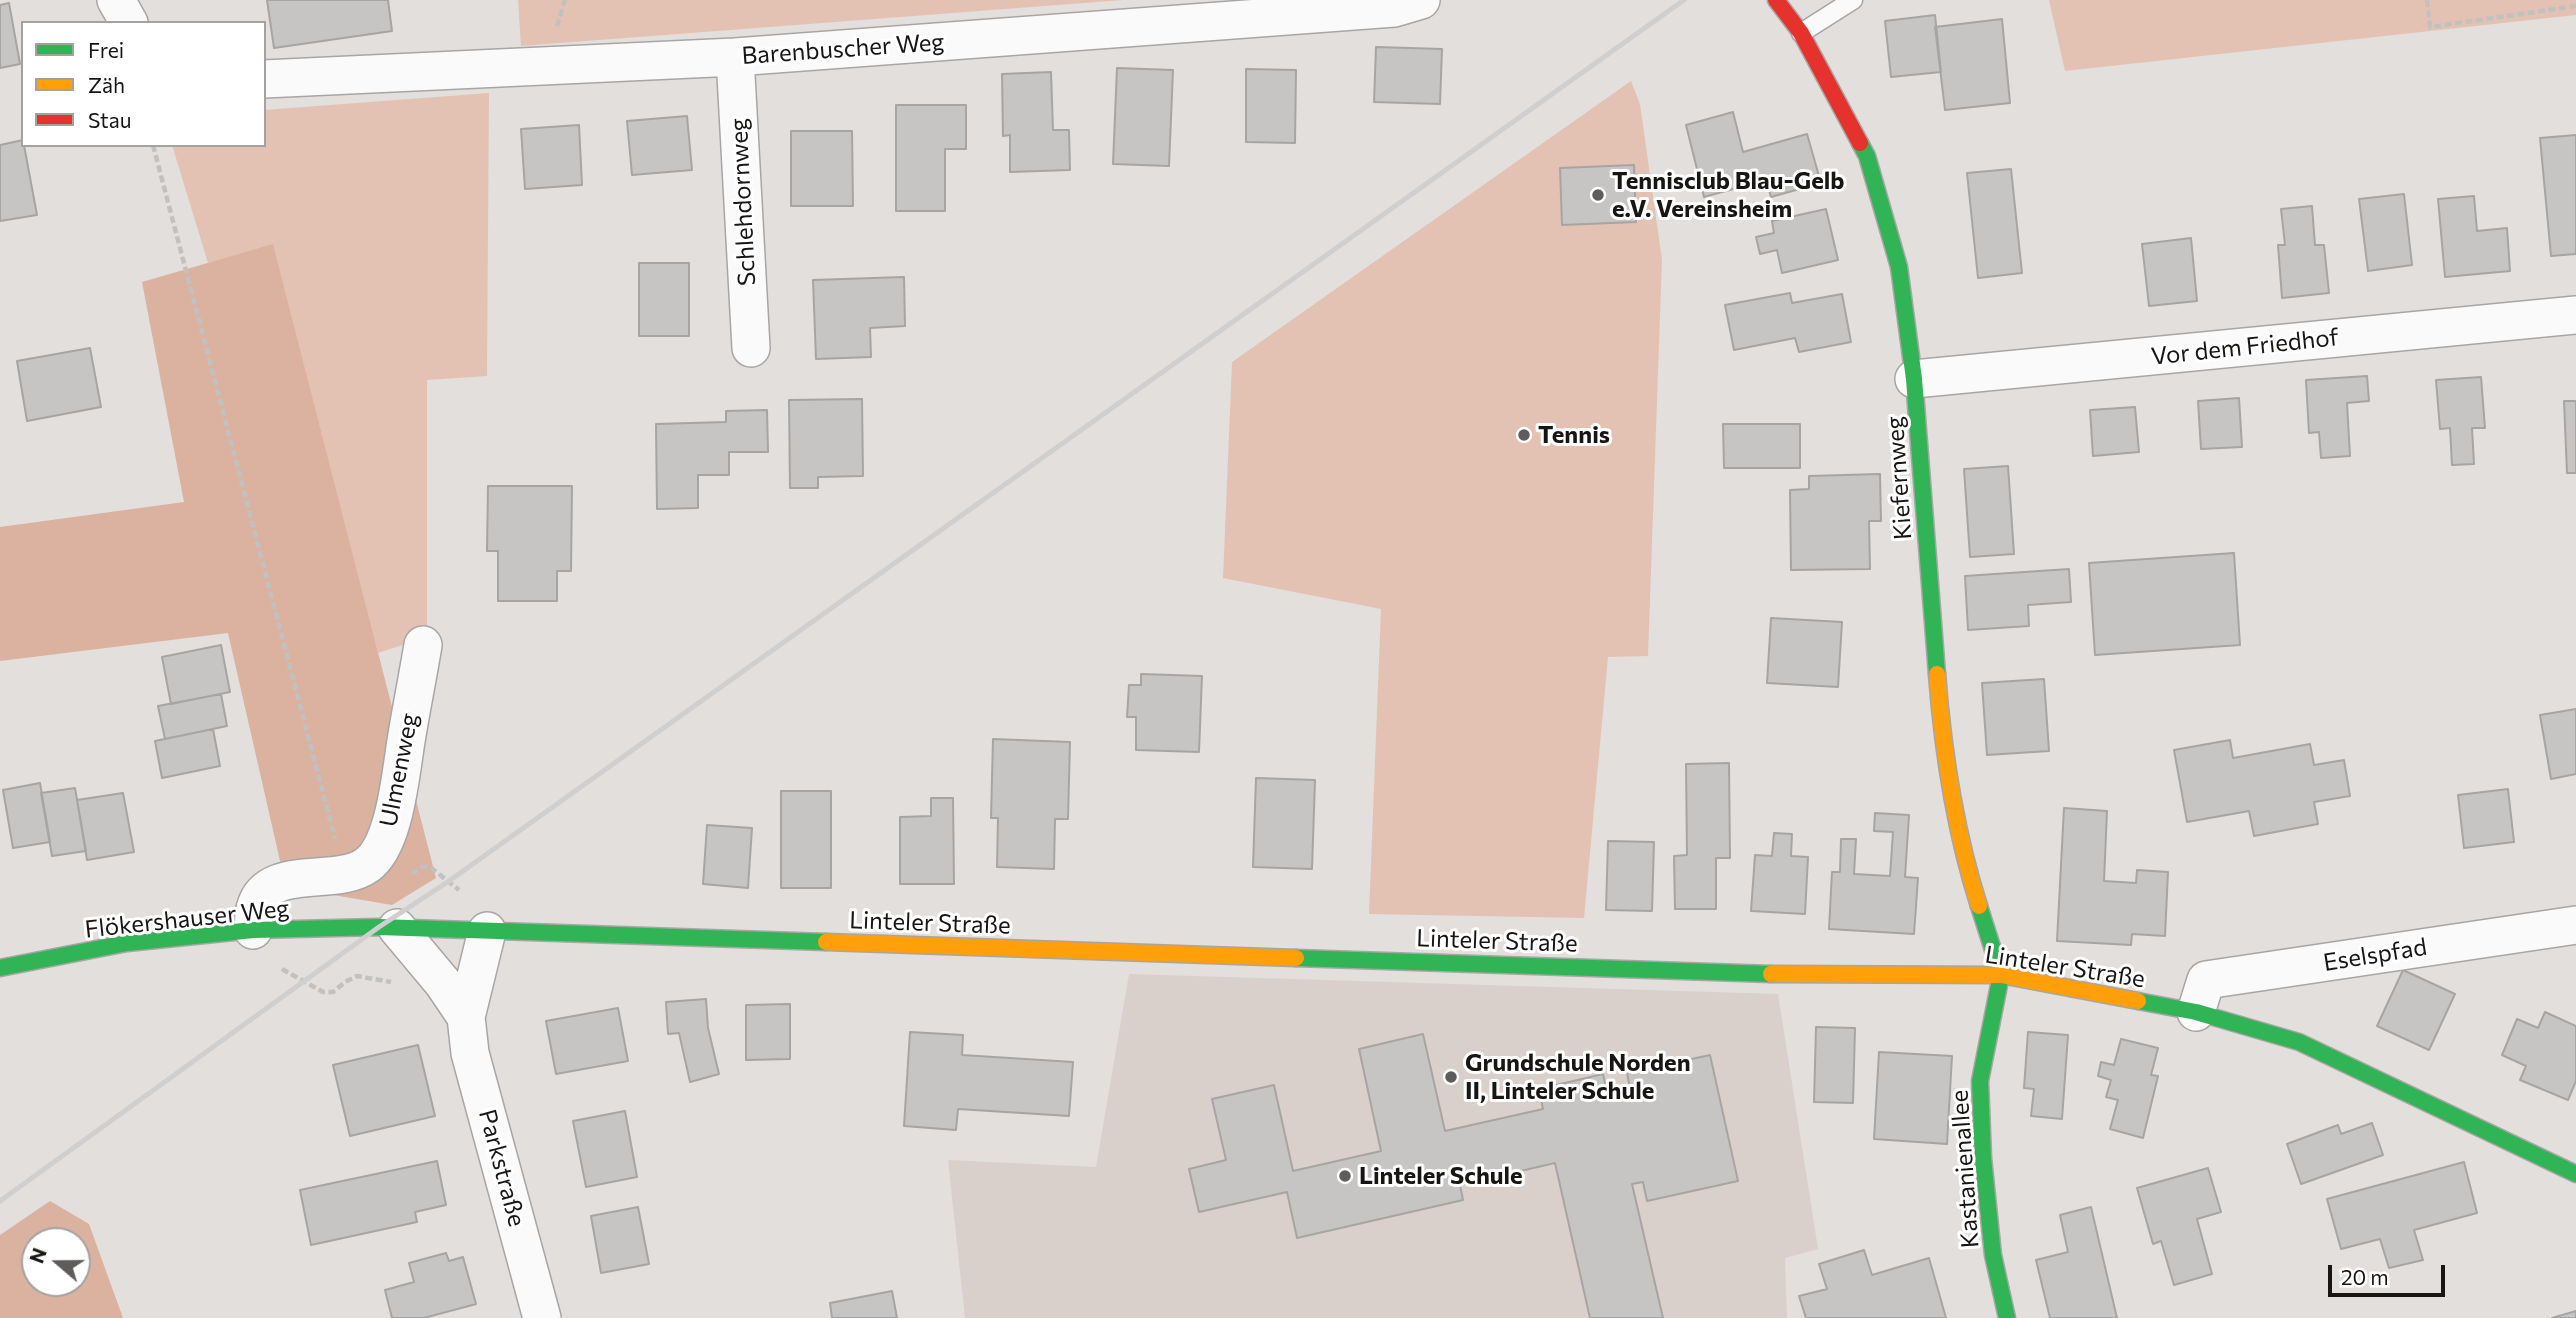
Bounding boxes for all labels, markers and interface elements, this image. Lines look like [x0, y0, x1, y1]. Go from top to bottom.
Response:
legend [21, 21, 266, 147]
street label: Barenbuscher Weg [741, 28, 945, 70]
text: Frei [88, 37, 124, 62]
text: Zäh [88, 72, 125, 97]
text: Stau [88, 107, 131, 132]
street label: Schlehdornweg [724, 117, 762, 287]
place label: Tennisclub Blau-Gelb e.V. Vereinsheim [1612, 167, 1845, 223]
marker: Tennisclub Blau-Gelb e.V. Vereinsheim [1590, 187, 1606, 203]
street label: Vor dem Friedhof [2150, 323, 2340, 371]
street label: Kiefernweg [1880, 415, 1918, 541]
place label: Tennis [1538, 421, 1610, 449]
marker: Tennis [1516, 427, 1532, 443]
street label: Ulmenweg [374, 711, 424, 829]
street label: Flökershauser Weg [83, 894, 291, 944]
street label: Linteler Straße [849, 906, 1011, 940]
street label: Linteler Straße [1416, 924, 1578, 958]
street label: Eselspfad [2321, 933, 2429, 977]
street label: Linteler Straße [1983, 940, 2147, 994]
place label: Grundschule Norden II, Linteler Schule [1465, 1049, 1691, 1105]
marker: Grundschule Norden II, Linteler Schule [1443, 1069, 1459, 1085]
street label: Kastanienallee [1945, 1089, 1985, 1249]
street label: Parkstraße [473, 1106, 531, 1230]
place label: Linteler Schule [1359, 1162, 1523, 1190]
marker: Linteler Schule [1337, 1168, 1353, 1184]
north arrow [21, 1227, 91, 1297]
text: N [24, 1245, 51, 1266]
scale bar [2331, 1252, 2448, 1296]
text: 20 m [2341, 1264, 2389, 1289]

